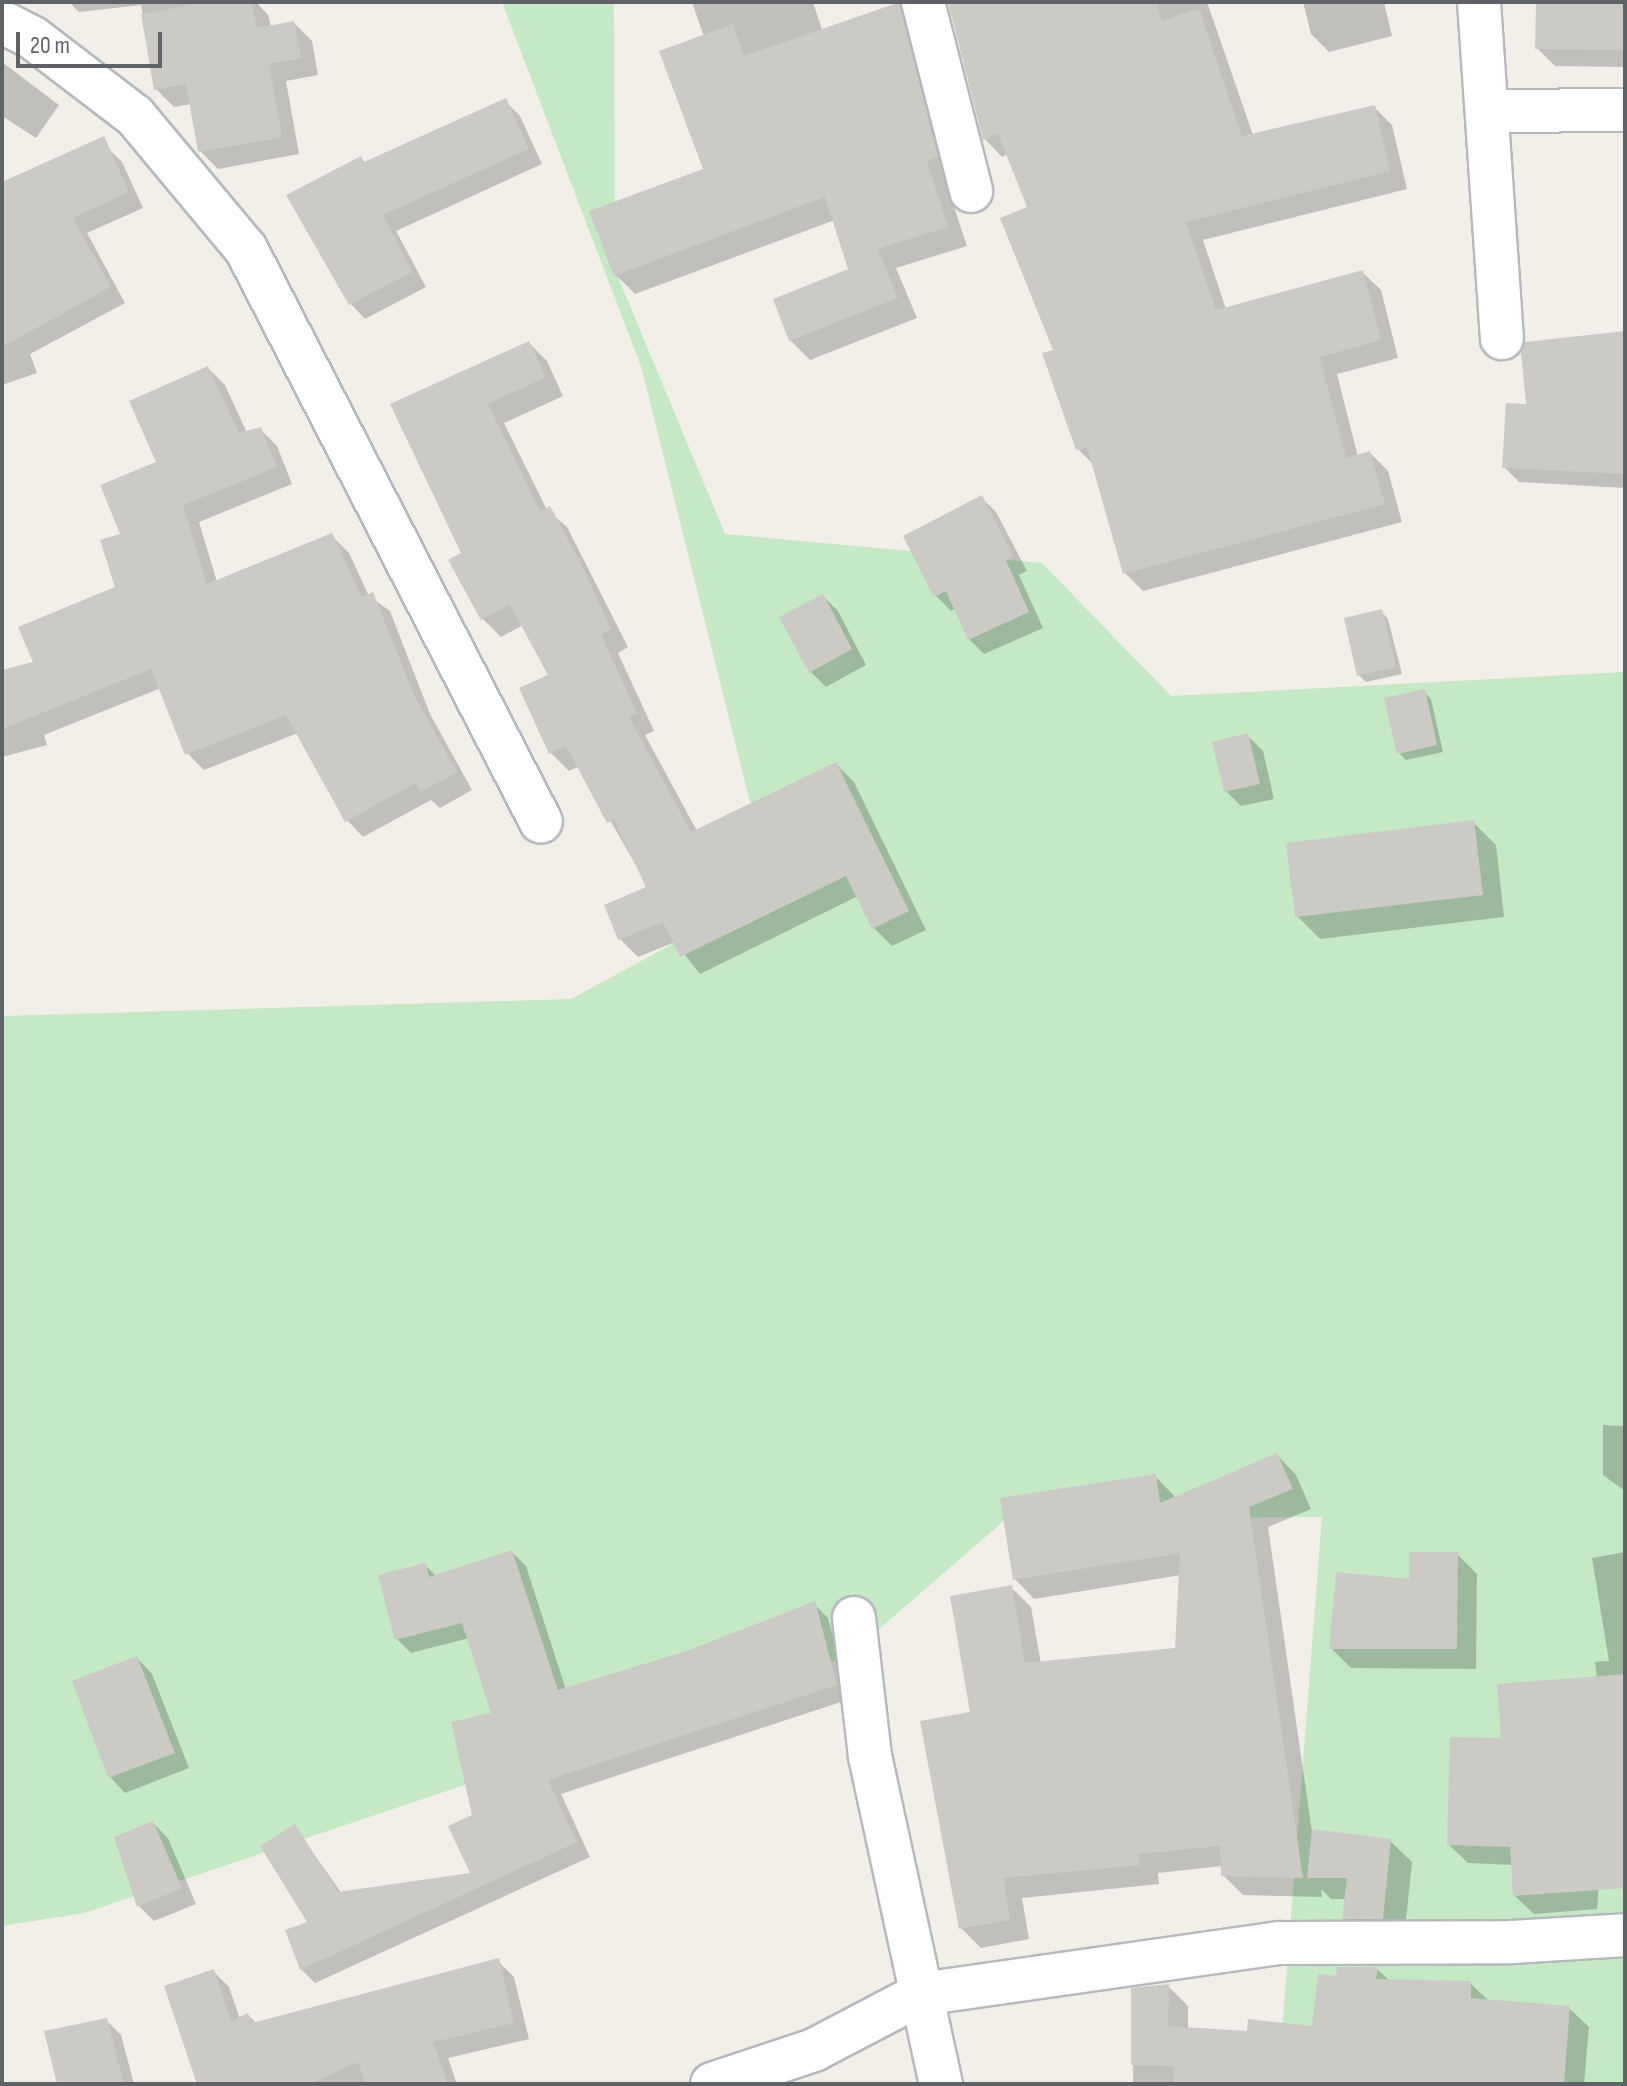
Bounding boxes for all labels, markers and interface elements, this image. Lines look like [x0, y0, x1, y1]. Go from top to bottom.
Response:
scale bar [20, 16, 166, 66]
text: 20 m [30, 31, 70, 60]

